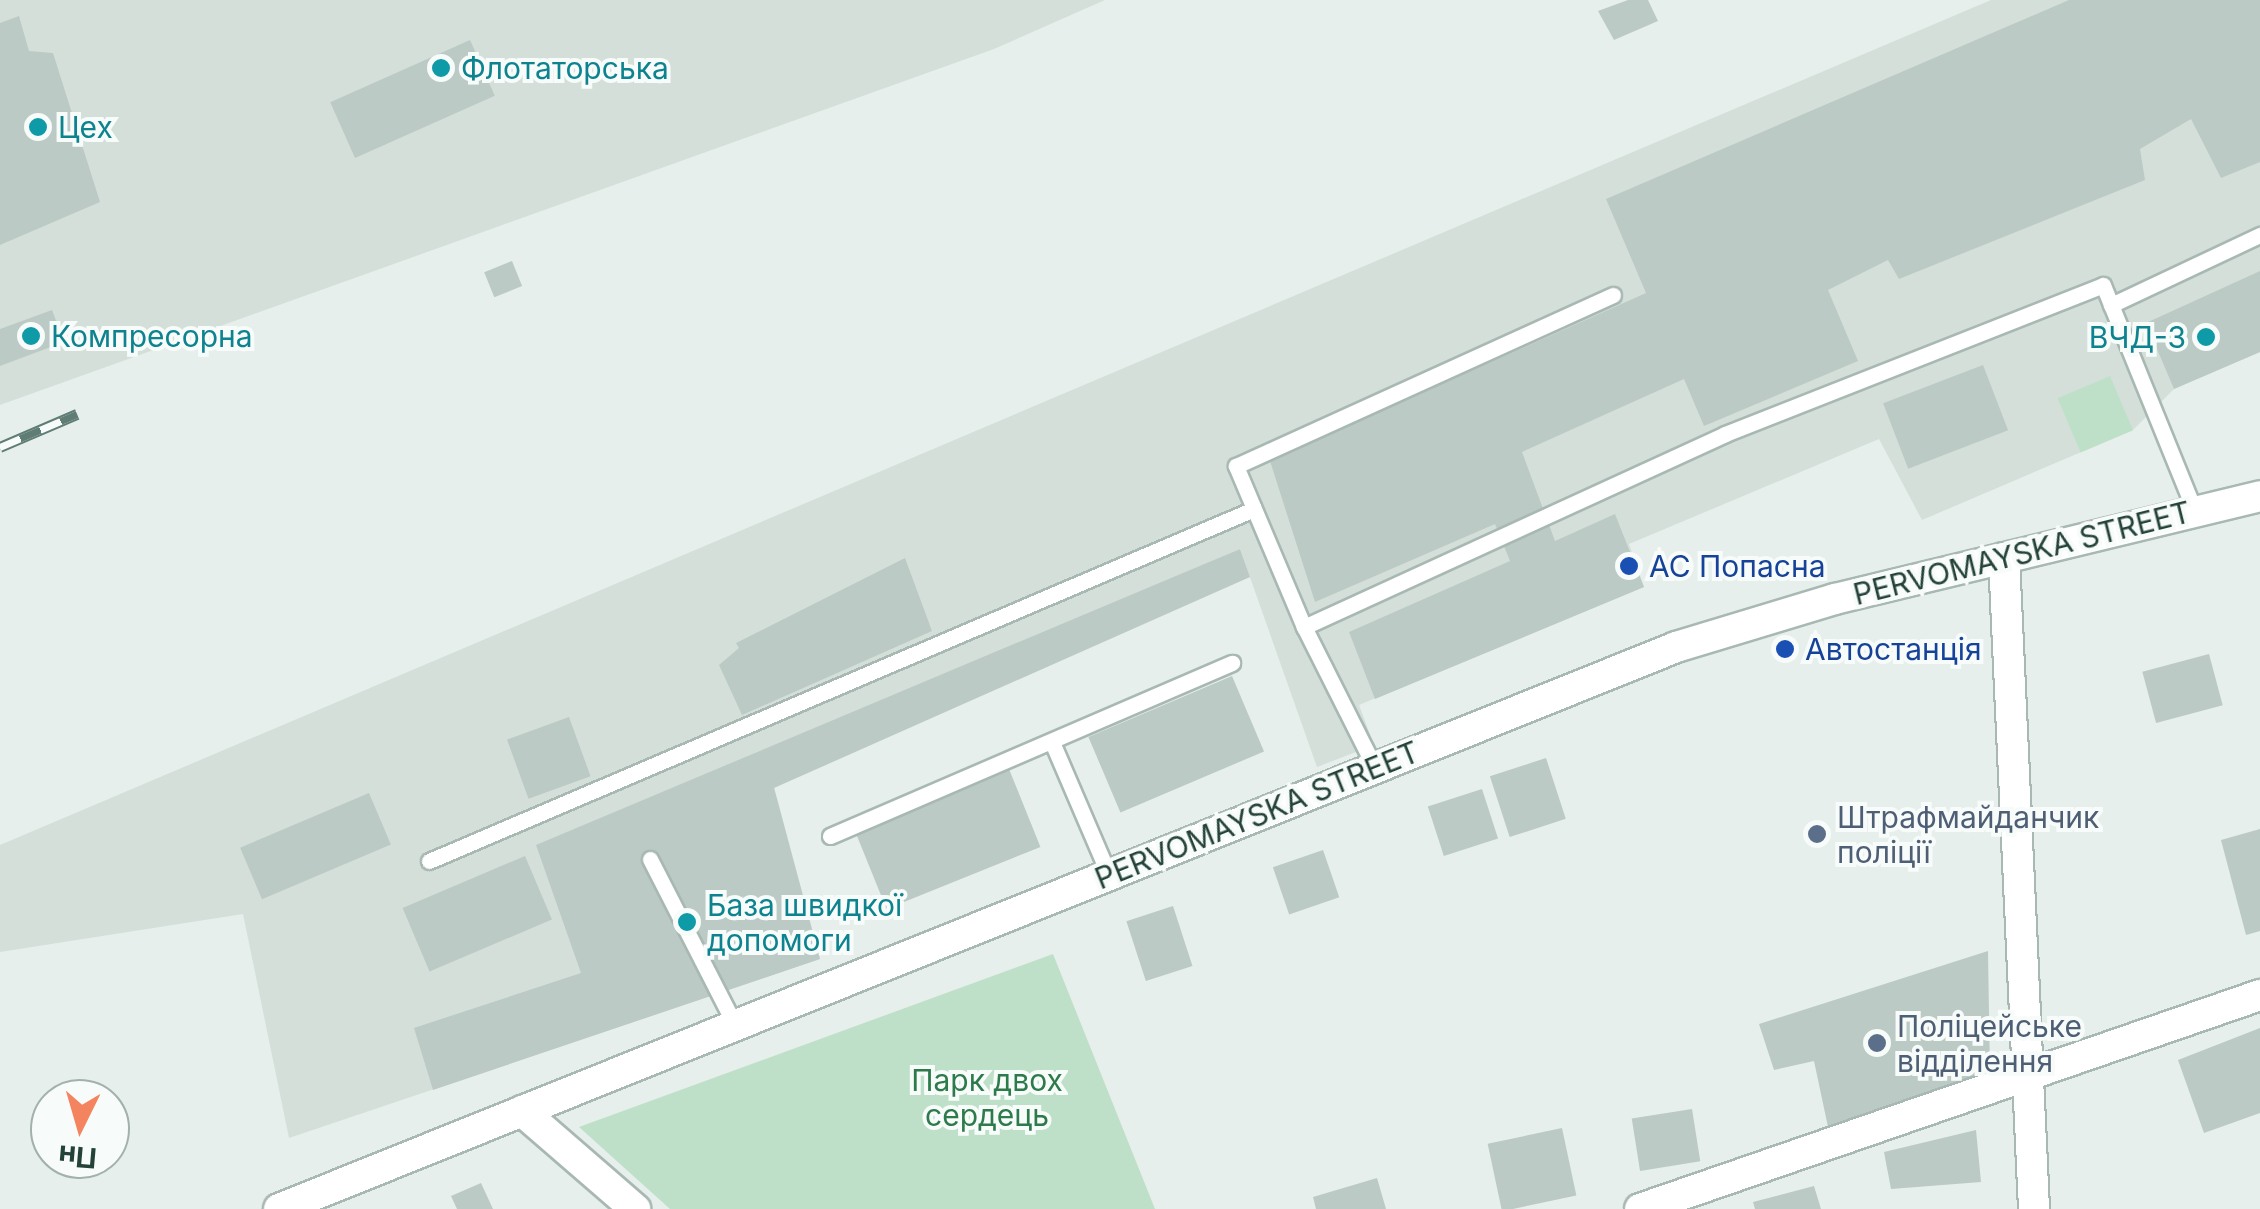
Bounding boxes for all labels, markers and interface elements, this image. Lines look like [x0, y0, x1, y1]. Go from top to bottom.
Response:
place label: Флотаторська [461, 50, 669, 86]
marker: Флотаторська [430, 57, 452, 79]
place label: Цех [58, 109, 113, 145]
marker: Цех [27, 116, 49, 138]
place label: Компресорна [51, 318, 253, 354]
place label: ВЧД-3 [2089, 319, 2186, 355]
marker: Компресорна [20, 325, 42, 347]
marker: ВЧД-3 [2195, 326, 2217, 348]
street label: PERVOMAYSKA STREET [1850, 494, 2194, 612]
place label: АС Попасна [1649, 548, 1826, 584]
marker: АС Попасна [1618, 555, 1640, 577]
place label: Автостанція [1805, 631, 1982, 667]
marker: Автостанція [1774, 638, 1796, 660]
street label: PERVOMAYSKA STREET [1090, 733, 1424, 897]
place label: Штрафмайданчик поліції [1837, 799, 2099, 870]
marker: Штрафмайданчик поліції [1806, 823, 1828, 845]
place label: База швидкої допомоги [707, 887, 902, 958]
marker: База швидкої допомоги [676, 911, 698, 933]
place label: Поліцейське відділення [1897, 1008, 2082, 1078]
marker: Поліцейське відділення [1866, 1032, 1888, 1054]
park label: Парк двох сердець [911, 1062, 1063, 1132]
north arrow [30, 1079, 130, 1179]
text: Пн [57, 1138, 98, 1176]

